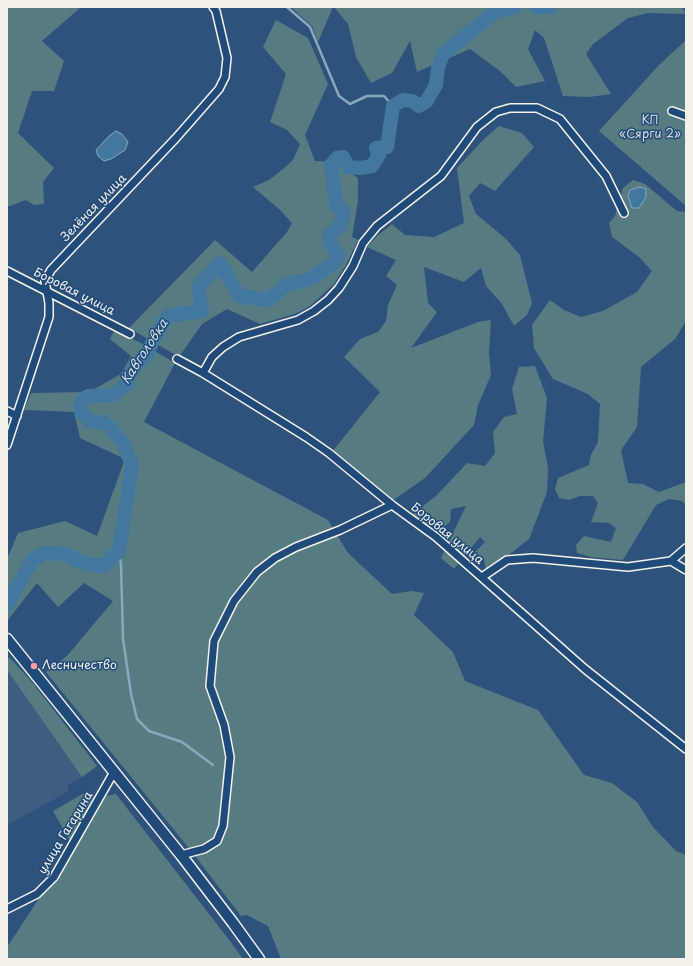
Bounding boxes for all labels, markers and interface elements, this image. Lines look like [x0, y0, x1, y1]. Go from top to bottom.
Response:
park label: КП «Сярги 2» [619, 114, 681, 142]
street label: Зелёная улица [58, 171, 130, 245]
street label: Боровая улица [31, 265, 117, 319]
water label: Кавголовка [118, 317, 172, 387]
street label: Боровая улица [408, 500, 486, 568]
place label: Лесничество [42, 659, 117, 673]
marker: Лесничество [29, 661, 39, 671]
street label: улица Гагарина [36, 789, 96, 877]

